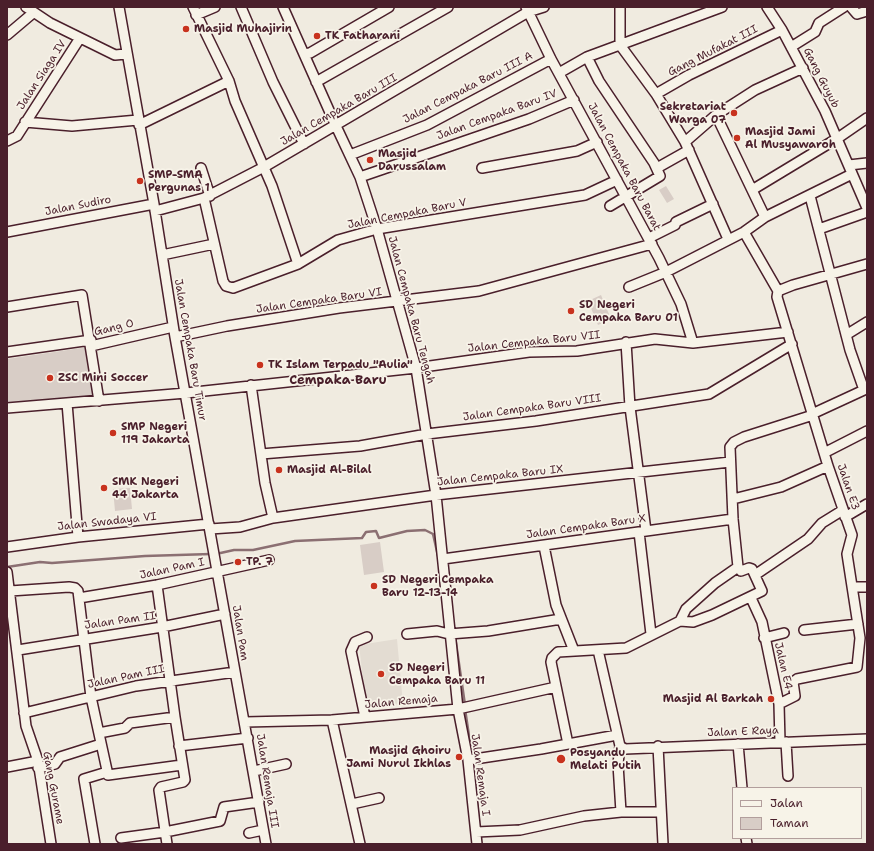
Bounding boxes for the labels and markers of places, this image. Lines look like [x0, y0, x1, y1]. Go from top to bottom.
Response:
place label: Masjid Muhajirin [194, 22, 292, 36]
marker: Masjid Muhajirin [181, 24, 191, 34]
place label: TK Fatharani [325, 29, 400, 43]
marker: TK Fatharani [312, 31, 322, 41]
place label: Sekretariat Warga 07 [660, 100, 726, 126]
marker: Sekretariat Warga 07 [729, 108, 739, 118]
place label: Masjid Jami Al Musyawaroh [745, 125, 836, 151]
marker: Masjid Jami Al Musyawaroh [732, 133, 742, 143]
place label: Masjid Darussalam [378, 147, 446, 173]
marker: Masjid Darussalam [365, 155, 375, 165]
place label: SMP-SMA Pergunas 1 [148, 168, 210, 194]
marker: SMP-SMA Pergunas 1 [135, 176, 145, 186]
place label: SD Negeri Cempaka Baru 01 [579, 298, 678, 324]
marker: SD Negeri Cempaka Baru 01 [566, 306, 576, 316]
place label: TK Islam Terpadu "Aulia" [268, 358, 413, 372]
marker: TK Islam Terpadu "Aulia" [255, 360, 265, 370]
place label: ZSC Mini Soccer [58, 371, 148, 385]
marker: ZSC Mini Soccer [45, 373, 55, 383]
place label: SMP Negeri 119 Jakarta [121, 420, 189, 446]
marker: SMP Negeri 119 Jakarta [108, 428, 118, 438]
place label: Masjid Al-Bilal [287, 463, 372, 477]
marker: Masjid Al-Bilal [274, 465, 284, 475]
place label: SMK Negeri 44 Jakarta [112, 475, 179, 501]
marker: SMK Negeri 44 Jakarta [99, 483, 109, 493]
place label: TP. 7 [246, 555, 273, 569]
marker: TP. 7 [233, 557, 243, 567]
place label: SD Negeri Cempaka Baru 12-13-14 [382, 573, 493, 599]
marker: SD Negeri Cempaka Baru 12-13-14 [369, 581, 379, 591]
place label: SD Negeri Cempaka Baru 11 [389, 661, 485, 687]
marker: SD Negeri Cempaka Baru 11 [376, 669, 386, 679]
place label: Masjid Al Barkah [663, 692, 763, 706]
marker: Masjid Al Barkah [766, 694, 776, 704]
place label: Masjid Ghoiru Jami Nurul Ikhlas [346, 744, 451, 770]
place label: Posyandu Melati Putih [570, 746, 641, 772]
marker: Masjid Ghoiru Jami Nurul Ikhlas [454, 752, 464, 762]
marker: Posyandu Melati Putih [555, 753, 567, 765]

